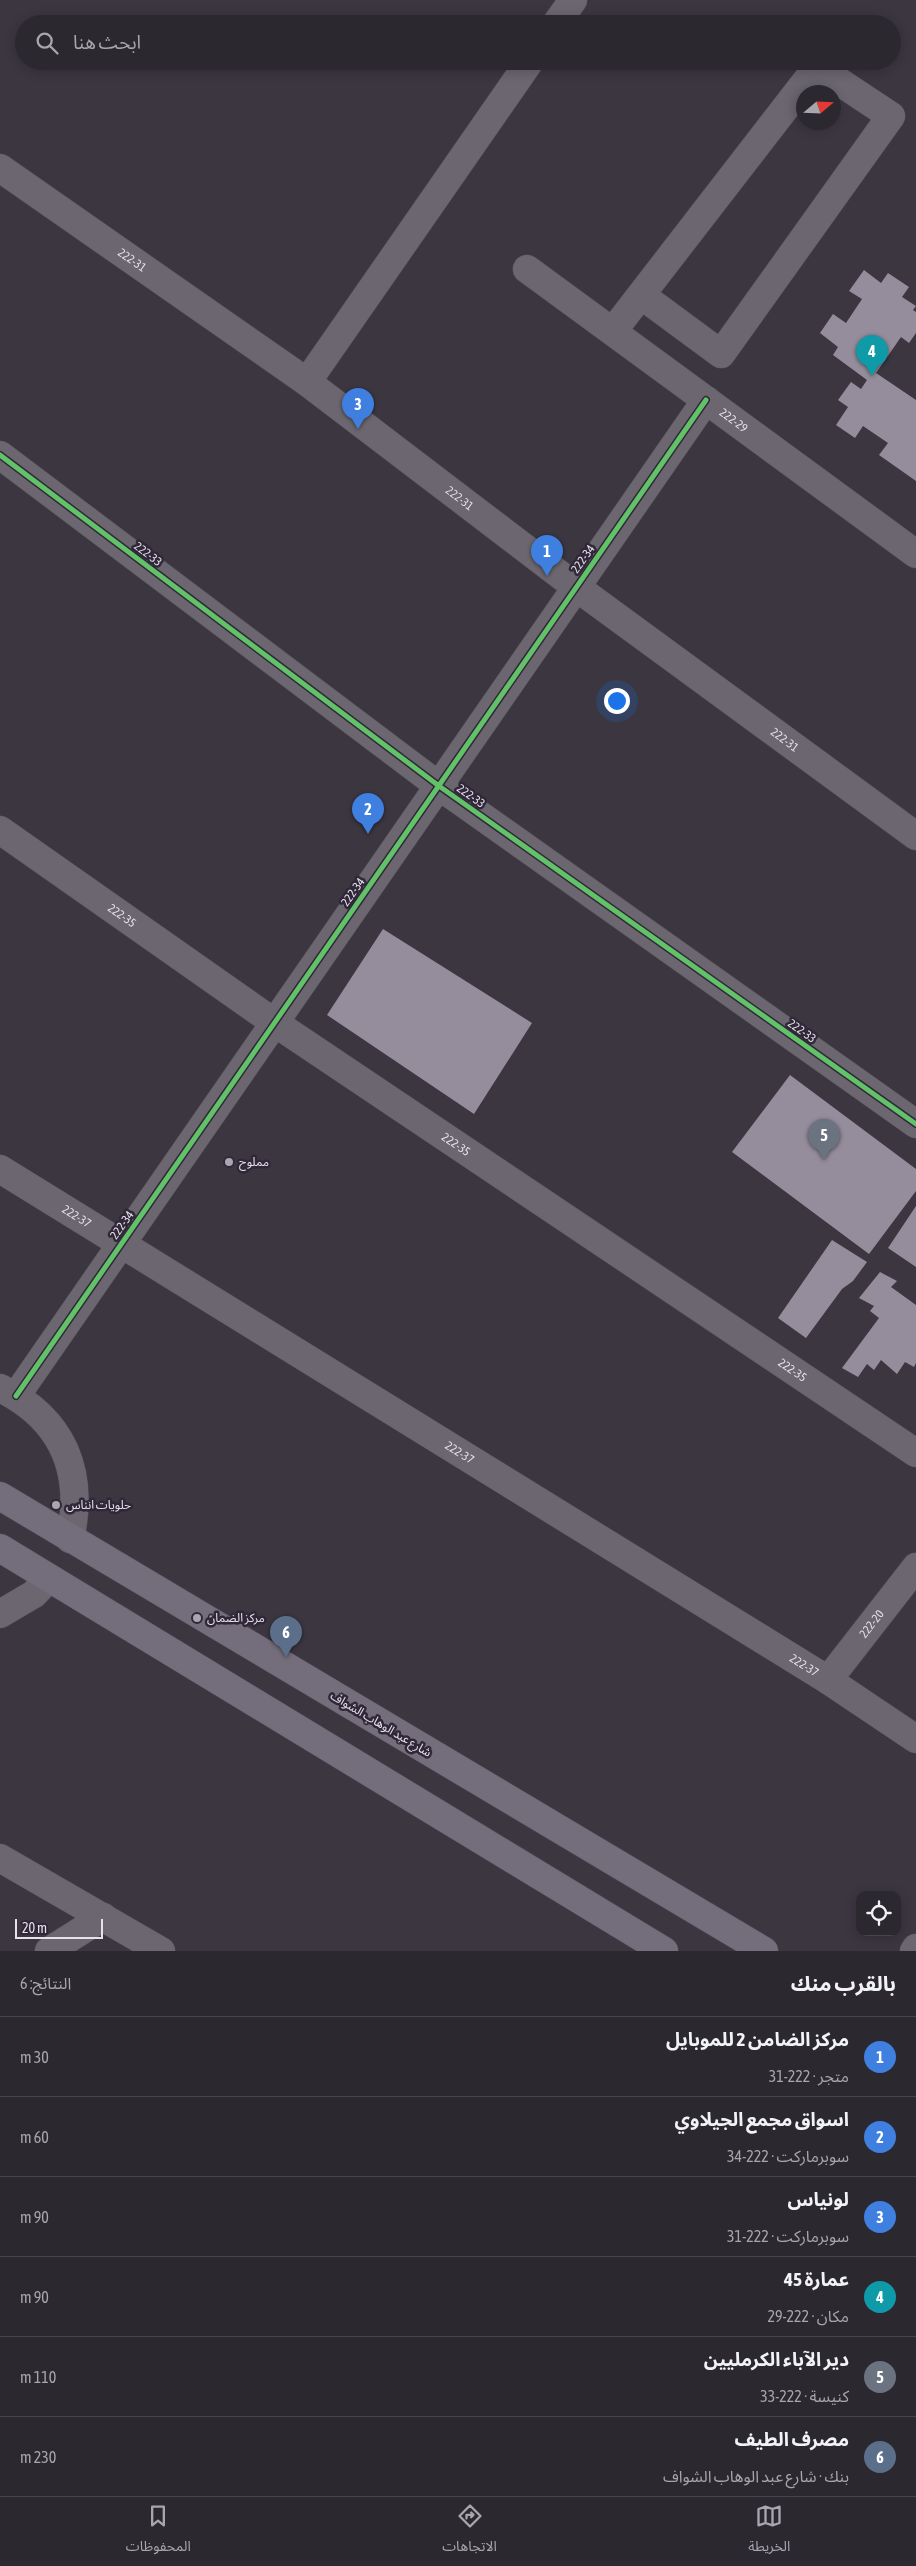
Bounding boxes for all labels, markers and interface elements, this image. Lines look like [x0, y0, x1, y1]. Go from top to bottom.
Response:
search box [15, 15, 901, 70]
icon: search [33, 29, 61, 57]
text: ابحث هنا [73, 31, 141, 53]
north arrow [796, 85, 841, 130]
street label: 222-31 [115, 245, 149, 275]
pin: 4 [856, 335, 888, 376]
pin: 3 [342, 388, 374, 429]
street label: 222-29 [717, 405, 751, 435]
street label: 222-31 [443, 483, 476, 513]
pin: 1 [531, 535, 563, 576]
street label: 222-33 [131, 539, 165, 569]
street label: 222-34 [568, 542, 598, 576]
your location [604, 688, 630, 714]
street label: 222-31 [768, 725, 802, 755]
street label: 222-33 [454, 781, 488, 811]
pin: 2 [352, 793, 384, 834]
street label: 222-34 [338, 875, 368, 909]
street label: 222-35 [105, 901, 139, 930]
street label: 222-33 [785, 1016, 819, 1046]
pin: 5 [808, 1119, 840, 1160]
street label: 222-35 [439, 1130, 473, 1159]
place label: مملوح [239, 1155, 269, 1171]
marker: مملوح [223, 1156, 235, 1168]
street label: 222-37 [60, 1202, 94, 1231]
street label: 222-34 [107, 1208, 137, 1242]
street label: 222-35 [776, 1356, 809, 1385]
street label: 222-37 [443, 1438, 477, 1467]
place label: حلويات انناس [66, 1498, 131, 1512]
marker: حلويات انناس [50, 1499, 62, 1511]
street label: 222-20 [857, 1607, 887, 1641]
place label: مركز الضمان [207, 1611, 265, 1625]
marker: مركز الضمان [191, 1612, 203, 1624]
pin: 6 [270, 1616, 302, 1657]
street label: 222-37 [787, 1651, 821, 1680]
street label: شارع عبد الوهاب الشواف [327, 1688, 434, 1761]
map controls [856, 1891, 901, 1936]
button: locate [856, 1891, 901, 1936]
scale bar [15, 1916, 102, 1939]
text: 20 m [22, 1920, 47, 1936]
text: بالقرب منك [791, 1971, 896, 1995]
text: النتائج: 6 [20, 1974, 71, 1992]
text: مركز الضامن 2 للموبايل [666, 2028, 849, 2050]
text: 30 m [20, 2048, 49, 2066]
text: 1 [876, 2048, 884, 2066]
text: متجر · 222-31 [769, 2067, 849, 2085]
text: اسواق مجمع الجيلاوي [674, 2108, 849, 2130]
text: 60 m [20, 2128, 49, 2146]
text: 2 [876, 2128, 884, 2146]
text: سوبرماركت · 222-34 [727, 2147, 849, 2165]
text: لونياس [788, 2188, 849, 2210]
text: 90 m [20, 2208, 49, 2226]
text: 3 [876, 2208, 884, 2226]
text: سوبرماركت · 222-31 [727, 2227, 849, 2245]
text: عمارة 45 [784, 2268, 849, 2290]
text: 90 m [20, 2288, 49, 2306]
text: 4 [876, 2288, 884, 2306]
text: مكان · 222-29 [767, 2307, 849, 2325]
text: دير الآباء الكرمليين [704, 2348, 849, 2370]
text: 110 m [20, 2368, 56, 2386]
text: 5 [876, 2368, 884, 2386]
text: كنيسة · 222-33 [760, 2387, 849, 2405]
text: مصرف الطيف [735, 2428, 849, 2450]
text: 230 m [20, 2448, 56, 2466]
text: 6 [876, 2448, 884, 2466]
text: بنك · شارع عبد الوهاب الشواف [663, 2467, 849, 2485]
tab: المحفوظات [126, 2502, 191, 2561]
tab: الاتجاهات [442, 2502, 497, 2561]
tab: الخريطة [748, 2502, 790, 2561]

